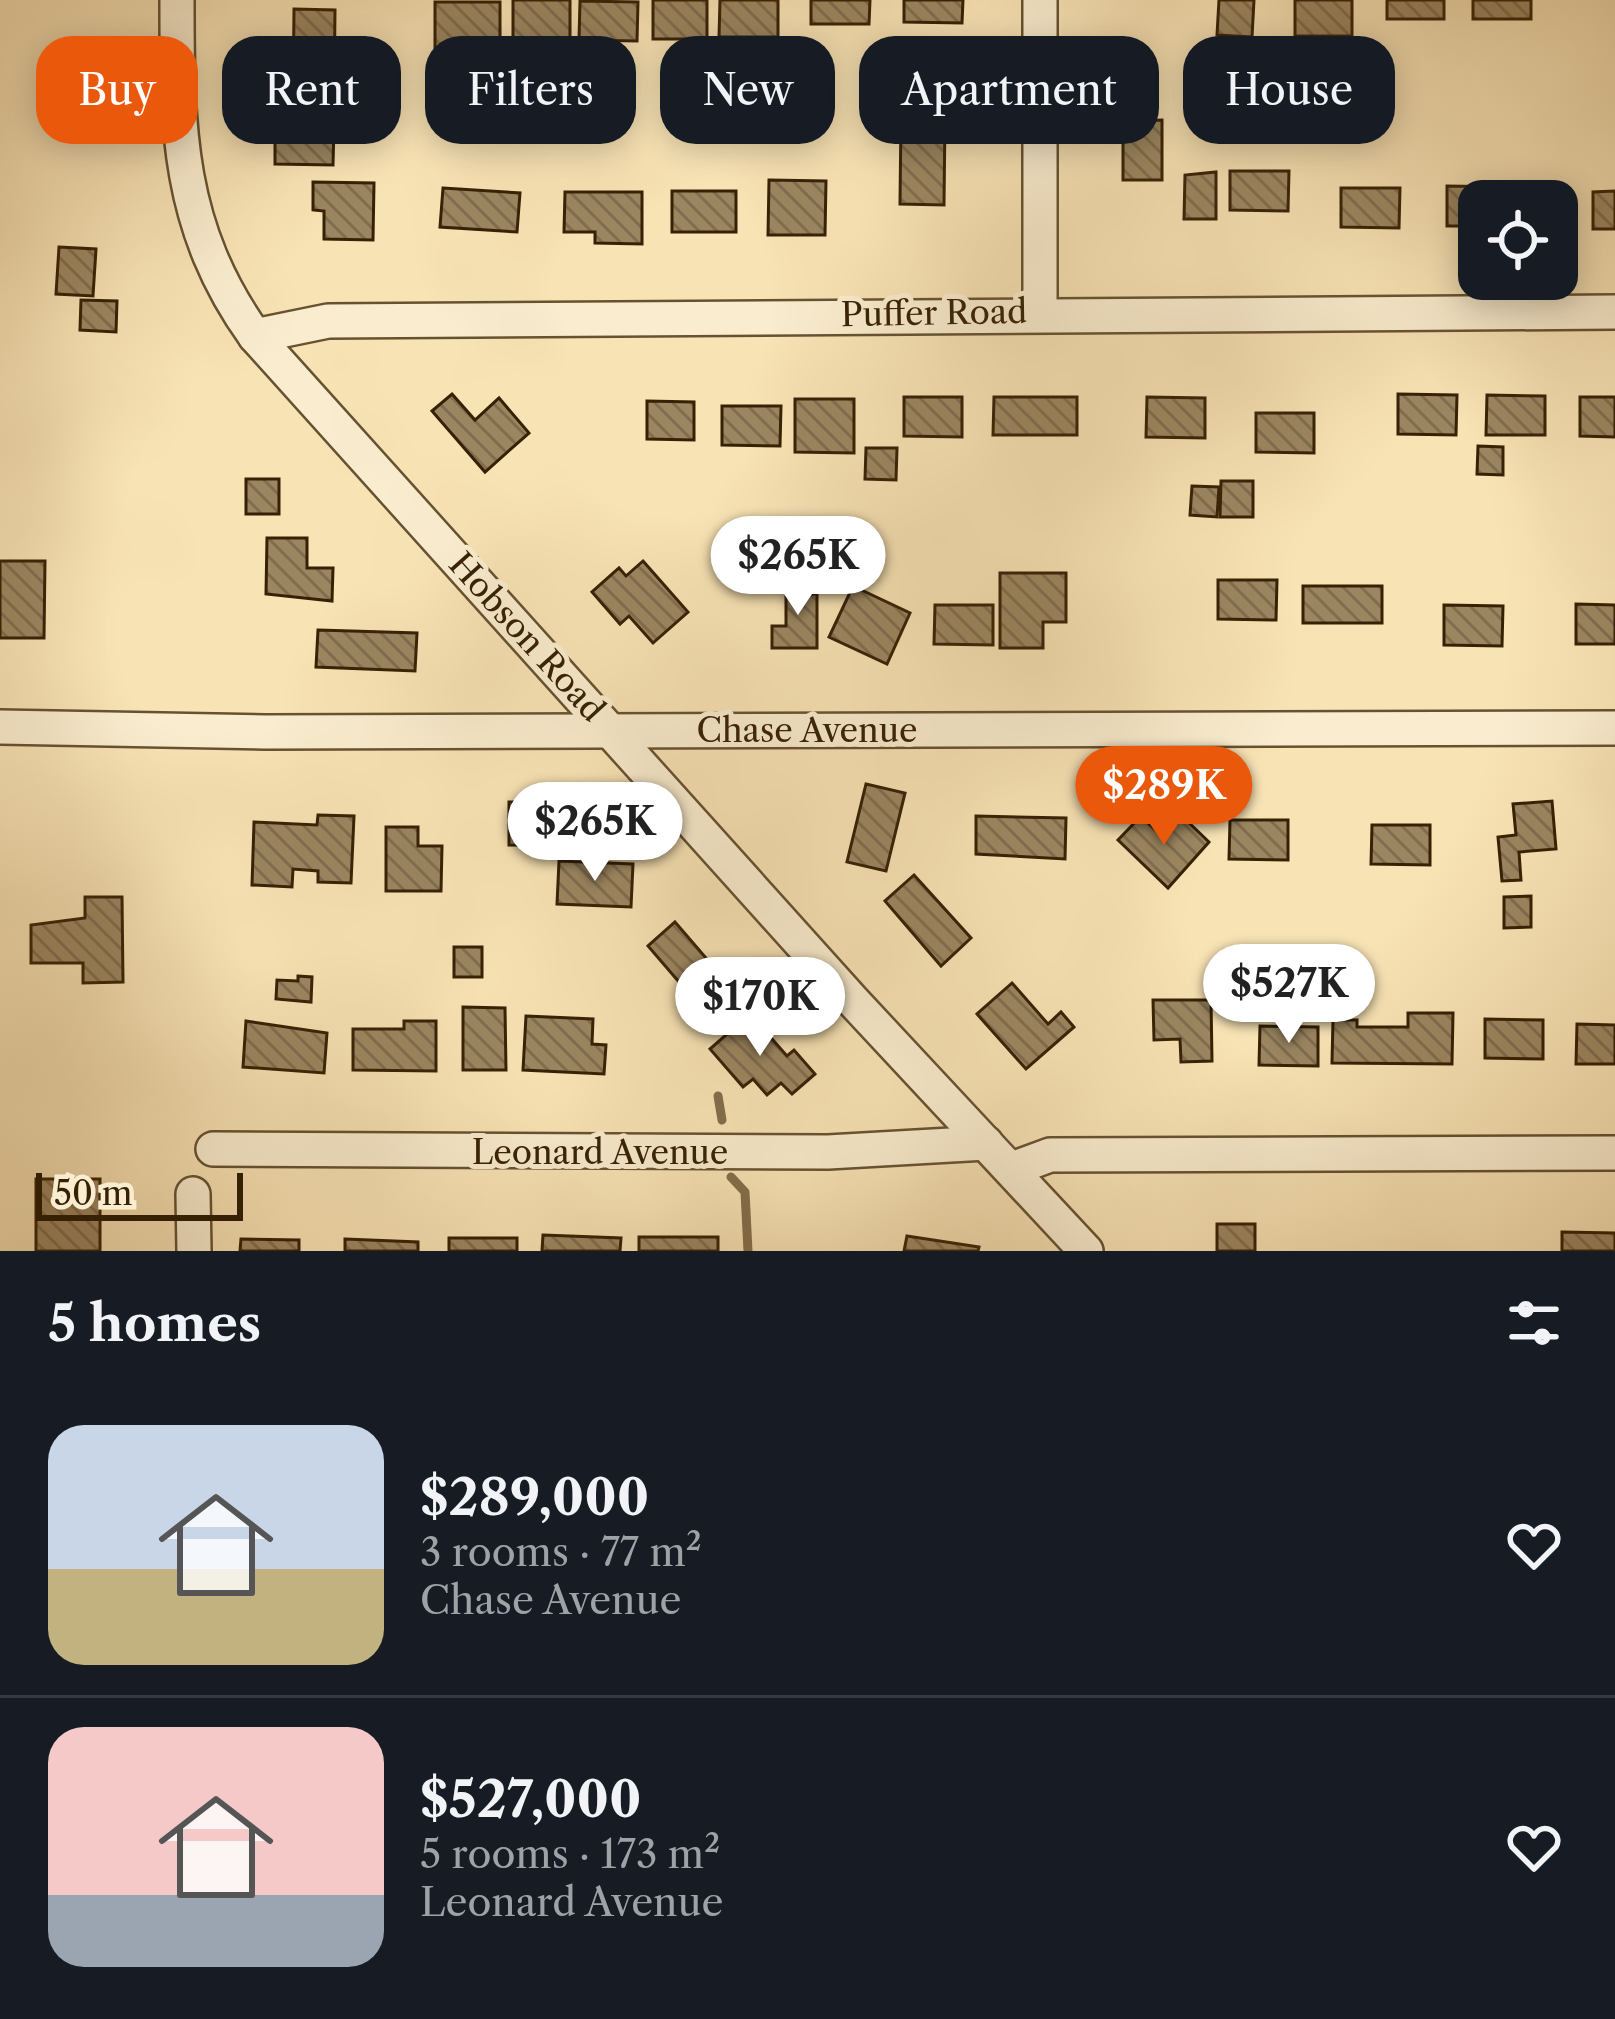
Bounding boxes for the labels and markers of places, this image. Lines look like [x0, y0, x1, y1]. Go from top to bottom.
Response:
pin: $265K [714, 516, 882, 618]
pin: $289K [1080, 746, 1248, 848]
pin: $265K [511, 782, 679, 884]
pin: $527K [1205, 944, 1373, 1046]
pin: $170K [676, 957, 844, 1059]

